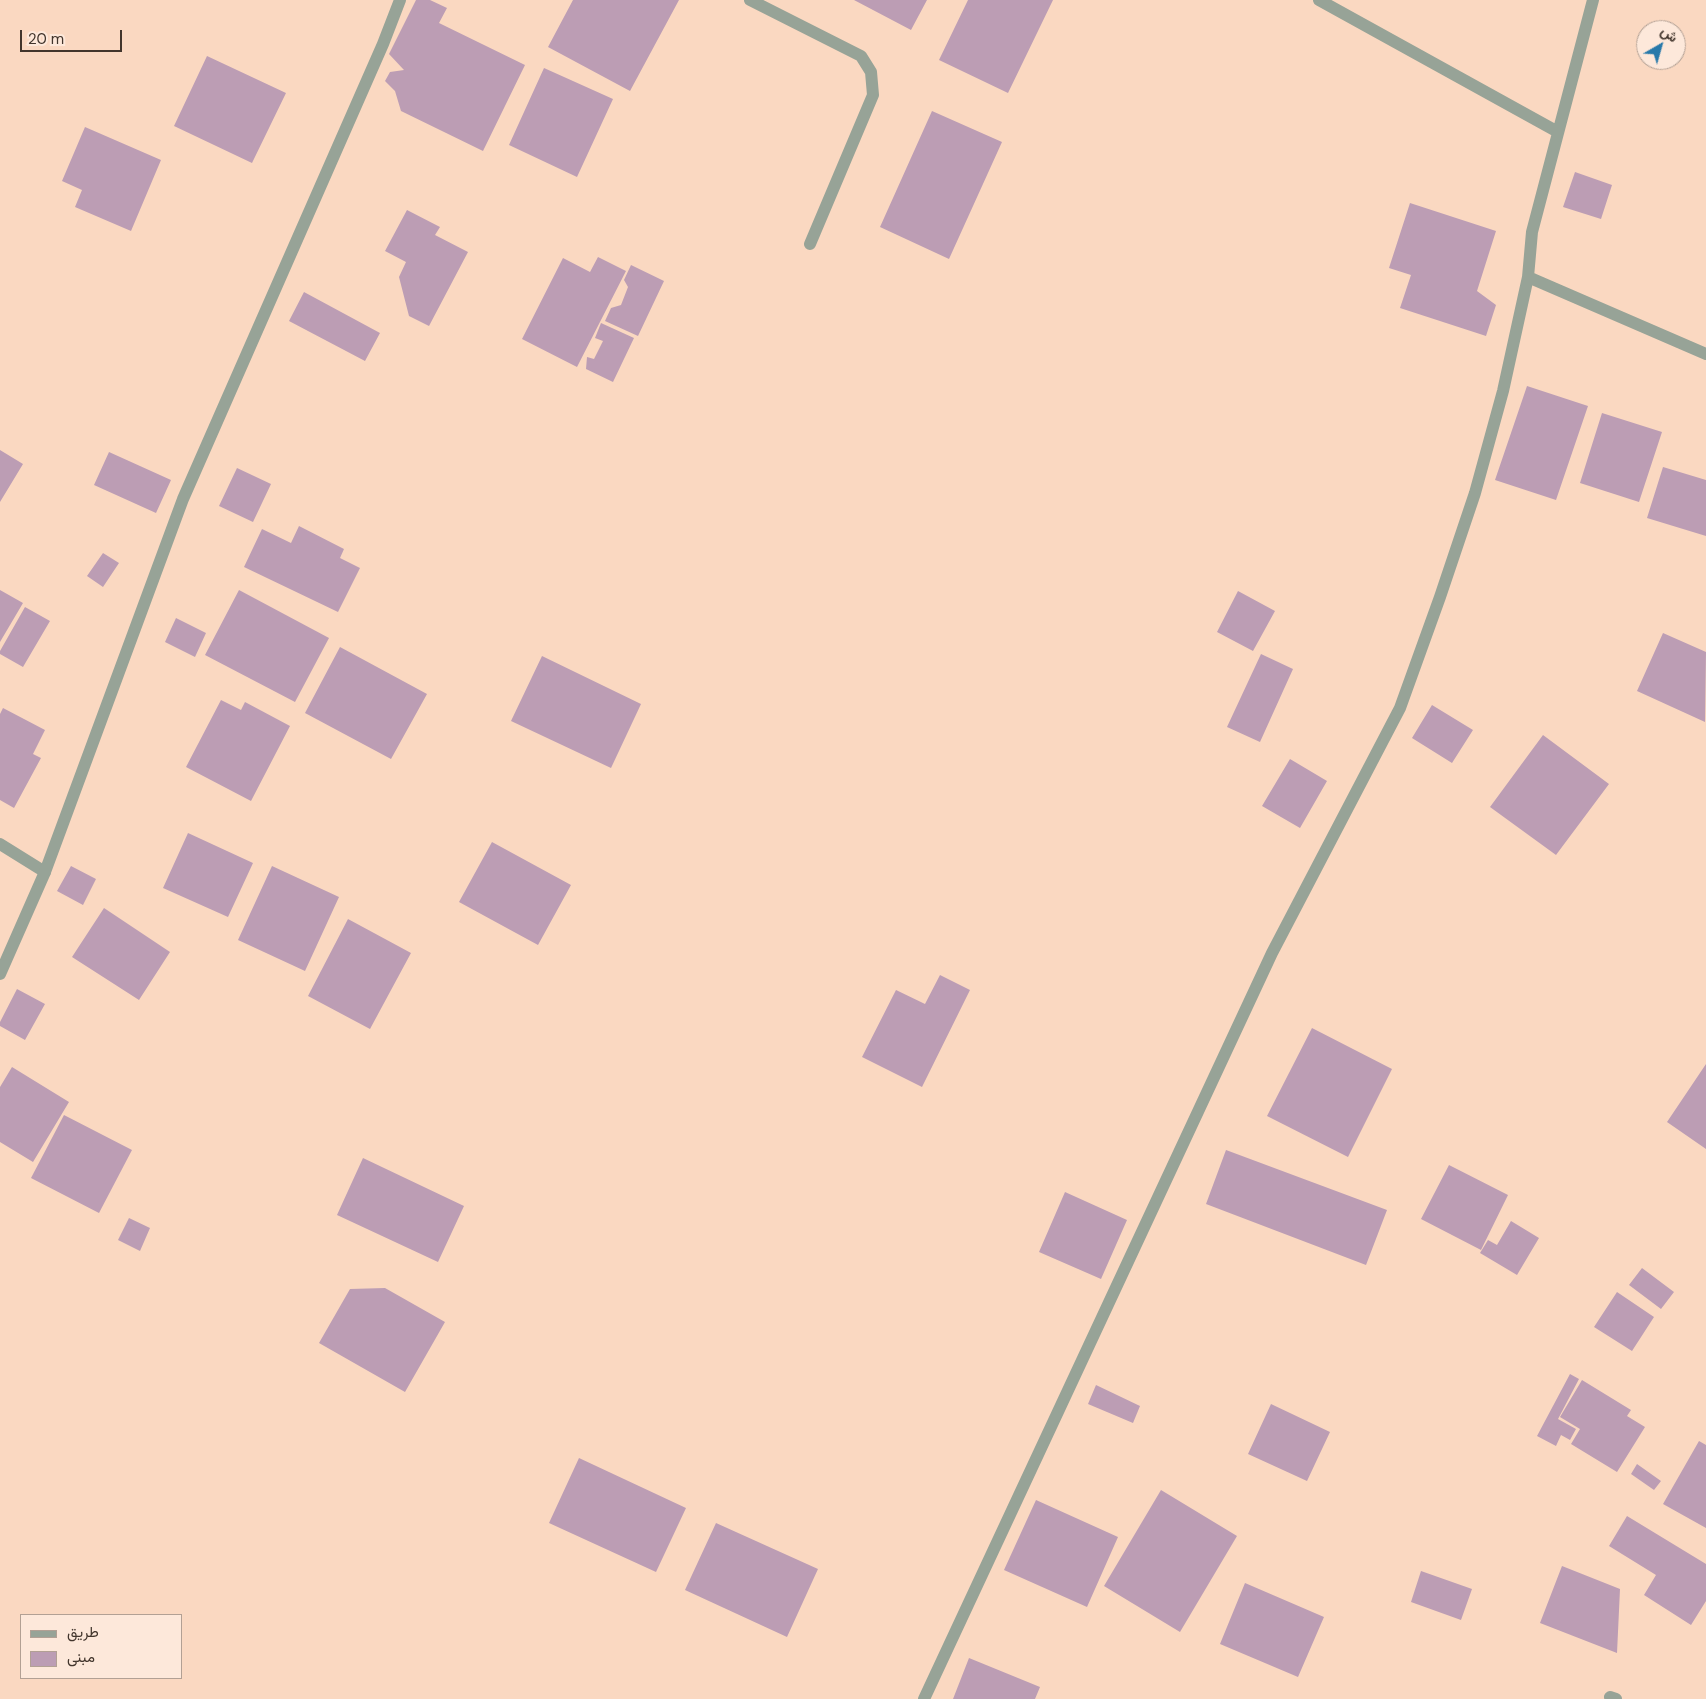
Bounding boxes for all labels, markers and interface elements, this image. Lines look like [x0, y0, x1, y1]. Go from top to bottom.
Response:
scale bar [22, 20, 125, 52]
north arrow [1636, 20, 1686, 70]
text: ش [1657, 22, 1682, 46]
text: 20 m [28, 29, 64, 49]
legend [20, 1614, 182, 1679]
text: طريق [67, 1622, 99, 1642]
text: مبنى [67, 1647, 95, 1667]

